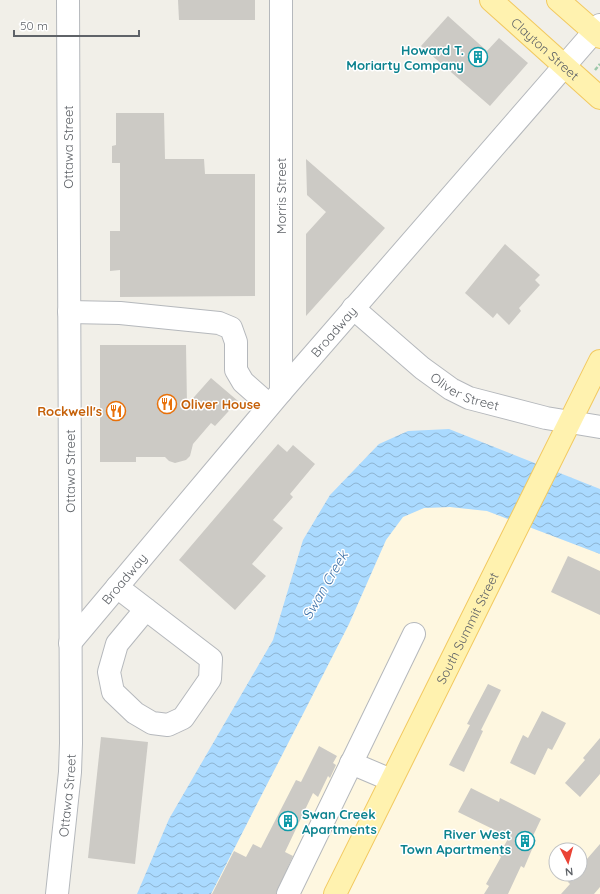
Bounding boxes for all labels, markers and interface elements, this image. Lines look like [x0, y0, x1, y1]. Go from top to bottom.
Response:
scale bar [14, 12, 139, 38]
street label: Clayton Street [508, 14, 582, 83]
text: 50 m [20, 18, 48, 33]
place label: Howard T. Moriarty Company [346, 42, 464, 73]
building icon: Howard T. Moriarty Company [467, 46, 489, 68]
street label: Ottawa Street [60, 105, 76, 189]
street label: Morris Street [273, 158, 289, 234]
street label: Broadway [307, 303, 360, 360]
street label: Oliver Street [427, 369, 501, 413]
restaurant icon: Oliver House [156, 393, 178, 415]
place label: Oliver House [181, 396, 261, 412]
restaurant icon: Rockwell's [105, 400, 127, 422]
place label: Rockwell's [37, 403, 102, 419]
street label: Ottawa Street [62, 429, 78, 513]
water label: Swan Creek [298, 546, 353, 623]
street label: Broadway [98, 550, 150, 608]
street label: South Summit Street [433, 570, 502, 687]
street label: Ottawa Street [55, 754, 79, 838]
place label: Swan Creek Apartments [302, 806, 377, 837]
building icon: Swan Creek Apartments [277, 810, 299, 832]
place label: River West Town Apartments [400, 826, 511, 857]
building icon: River West Town Apartments [514, 830, 536, 852]
north arrow [548, 842, 588, 882]
text: N [564, 865, 574, 879]

